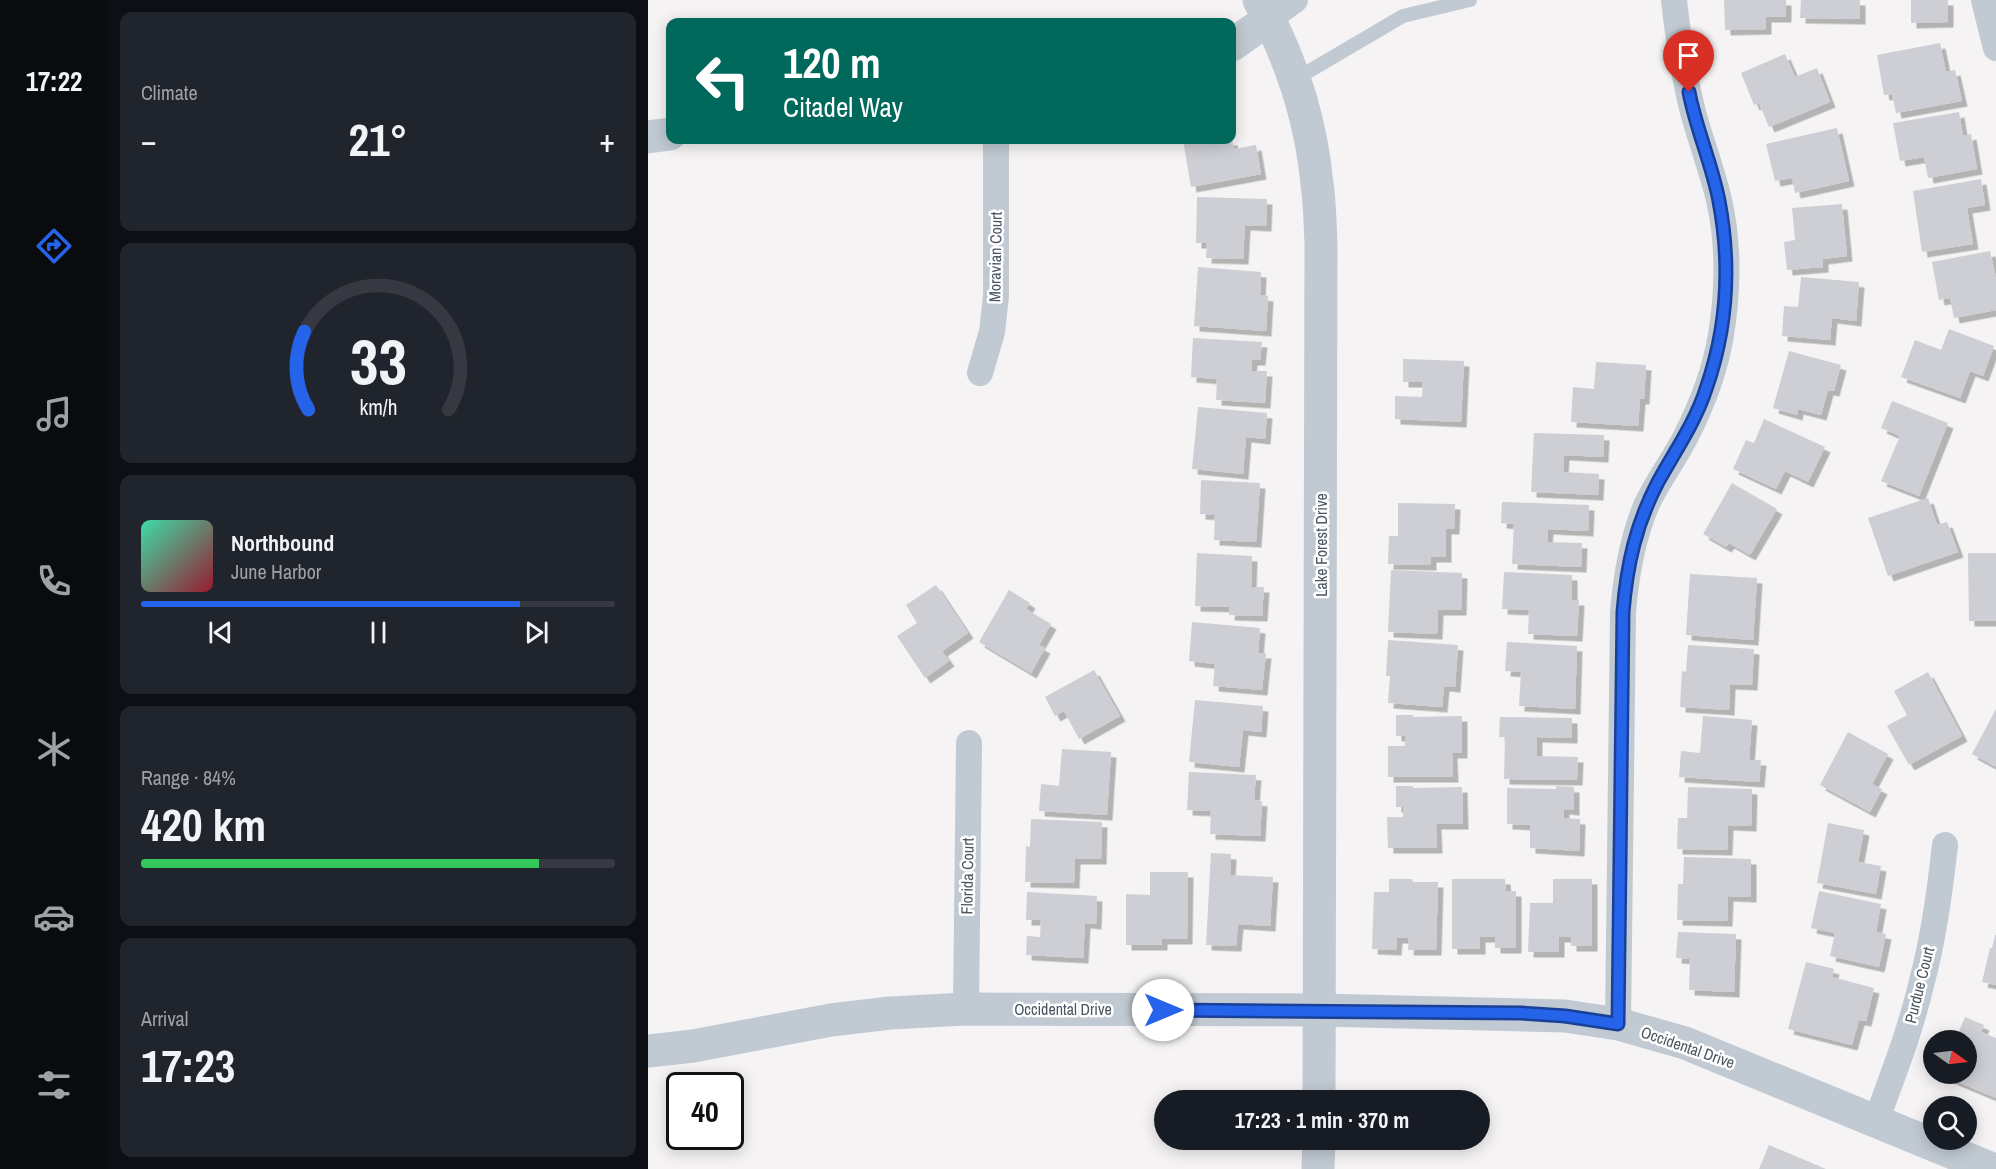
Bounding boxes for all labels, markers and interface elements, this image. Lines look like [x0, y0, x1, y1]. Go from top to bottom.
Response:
pin [1663, 30, 1714, 92]
text: 120 m [783, 35, 881, 91]
icon: arrive [1672, 39, 1705, 72]
icon: left [684, 42, 762, 120]
text: 17:22 [26, 63, 82, 99]
text: Climate [141, 79, 198, 106]
text: Citadel Way [783, 89, 903, 125]
text: 21° [348, 109, 408, 170]
text: − [141, 118, 157, 162]
text: + [599, 118, 615, 162]
street label: Moravian Court [983, 211, 1007, 302]
icon: directions [33, 225, 75, 267]
text: 33 [350, 319, 406, 403]
icon: music [33, 393, 75, 435]
text: km/h [359, 394, 397, 423]
street label: Lake Forest Drive [1310, 493, 1332, 597]
text: Northbound [231, 528, 334, 558]
text: June Harbor [231, 558, 321, 585]
icon: phone [33, 560, 75, 602]
icon: previous [204, 616, 237, 649]
icon: pause [362, 616, 395, 649]
icon: next [520, 616, 553, 649]
icon: climate [33, 728, 75, 770]
text: Range · 84% [141, 764, 236, 791]
text: 420 km [141, 794, 266, 855]
street label: Florida Court [955, 837, 979, 914]
icon: car [33, 896, 75, 938]
street label: Purdue Court [1899, 944, 1939, 1026]
position arrow [1131, 978, 1195, 1042]
street label: Occidental Drive [1014, 998, 1112, 1020]
text: Arrival [141, 1005, 188, 1032]
street label: Occidental Drive [1638, 1021, 1738, 1073]
north arrow [1923, 1030, 1977, 1084]
map controls [1923, 1030, 1977, 1150]
text: 17:23 [141, 1035, 235, 1096]
icon: filters [33, 1064, 75, 1106]
speed limit sign: 40 [666, 1072, 744, 1150]
button: search [1923, 1096, 1977, 1150]
text: 17:23 · 1 min · 370 m [1235, 1105, 1409, 1135]

